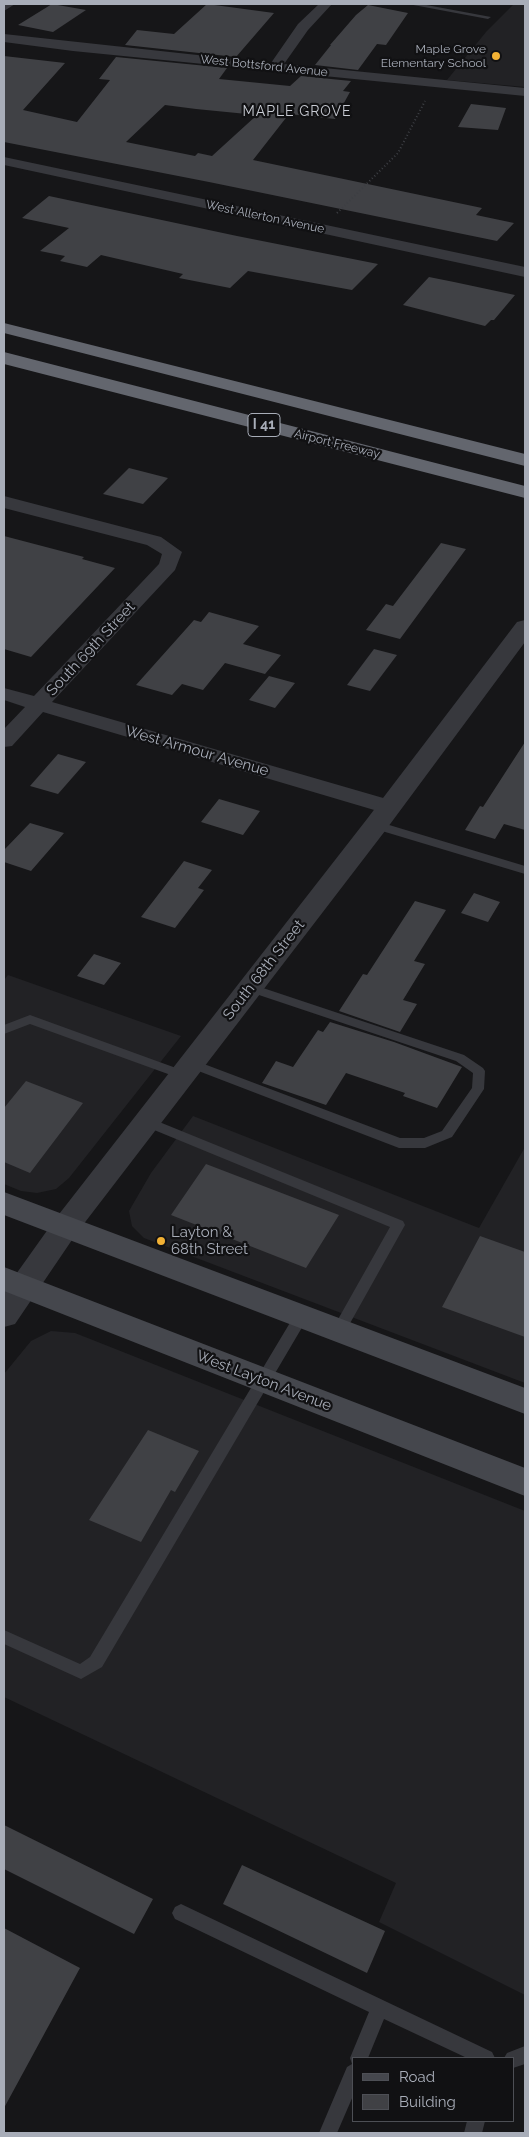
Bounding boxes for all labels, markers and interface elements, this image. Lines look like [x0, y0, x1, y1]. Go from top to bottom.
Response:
place label: Maple Grove Elementary School [381, 42, 486, 70]
marker: Maple Grove Elementary School [490, 50, 502, 62]
street label: West Bottsford Avenue [200, 52, 328, 80]
district label: MAPLE GROVE [241, 104, 353, 120]
street label: West Allerton Avenue [204, 197, 326, 237]
road number: I 41 [248, 414, 280, 436]
street label: Airport Freeway [293, 426, 381, 462]
street label: South 69th Street [43, 598, 139, 700]
street label: West Armour Avenue [123, 722, 271, 780]
street label: South 68th Street [219, 917, 309, 1023]
place label: Layton & 68th Street [171, 1223, 248, 1258]
marker: Layton & 68th Street [155, 1235, 167, 1247]
street label: West Layton Avenue [194, 1347, 334, 1415]
legend [352, 2057, 514, 2122]
text: Road [399, 2068, 435, 2086]
text: Building [399, 2093, 456, 2111]

